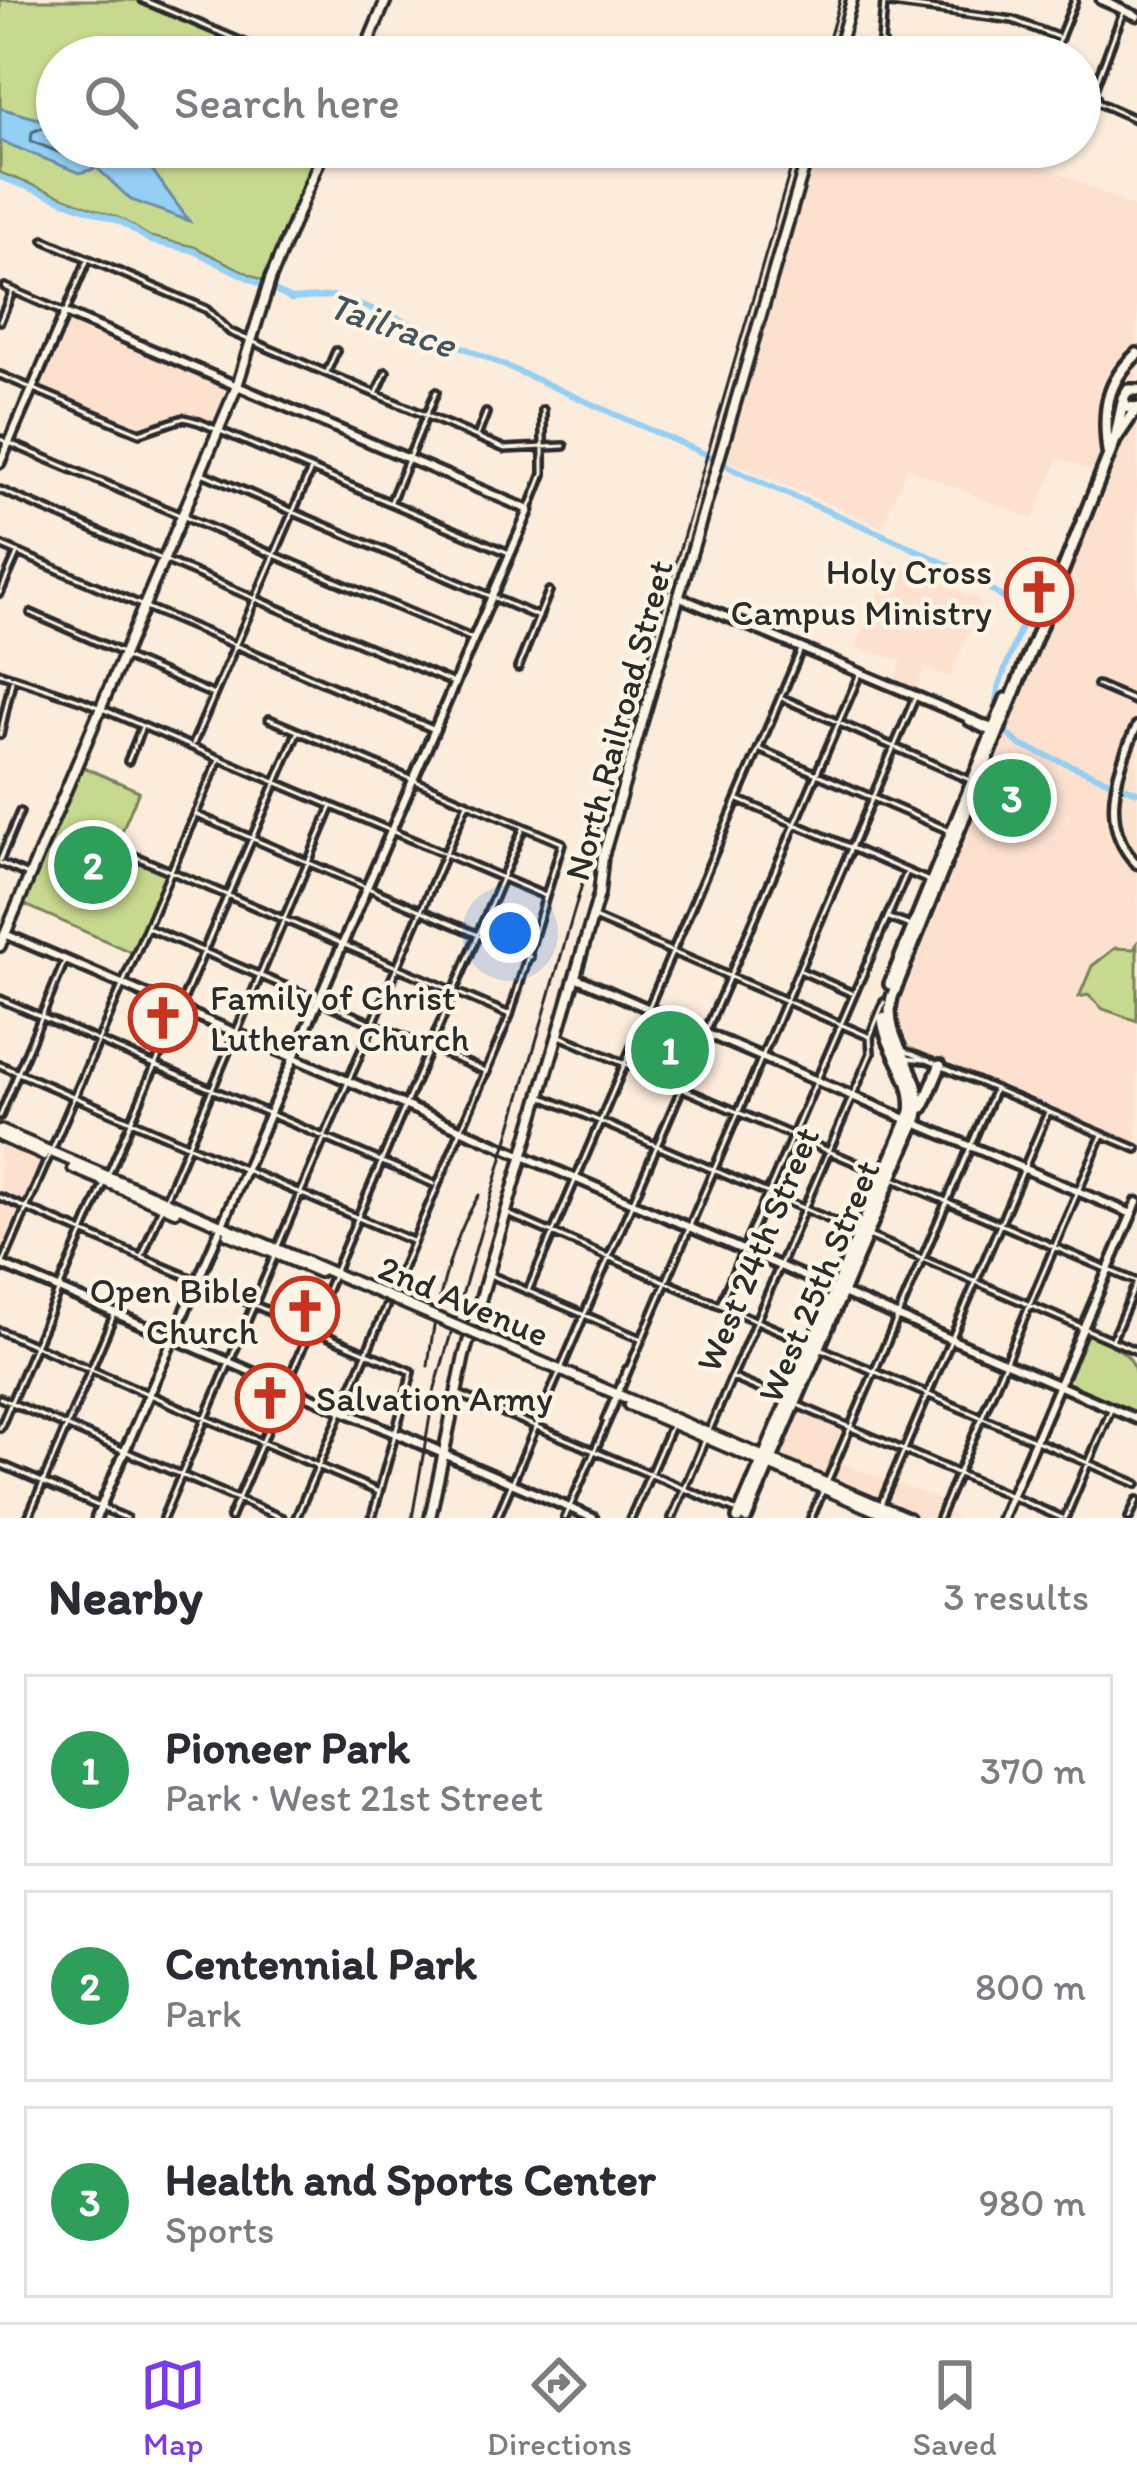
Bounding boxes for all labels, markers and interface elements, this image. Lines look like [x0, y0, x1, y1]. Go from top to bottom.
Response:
search box [36, 36, 1101, 168]
icon: search [78, 69, 144, 135]
text: Search here [174, 75, 400, 129]
water label: Tailrace [322, 281, 464, 369]
place label: Holy Cross Campus Ministry [730, 550, 992, 634]
street label: North Railroad Street [555, 555, 682, 885]
church icon: Holy Cross Campus Ministry [1004, 557, 1074, 627]
pin: 3 [973, 753, 1051, 843]
pin: 2 [54, 820, 132, 910]
your location [480, 903, 540, 963]
place label: Family of Christ Lutheran Church [210, 976, 469, 1060]
church icon: Family of Christ Lutheran Church [128, 983, 198, 1053]
pin: 1 [631, 1005, 709, 1095]
street label: West 24th Street [687, 1120, 828, 1378]
street label: West 25th Street [748, 1154, 889, 1409]
street label: 2nd Avenue [372, 1245, 555, 1356]
place label: Open Bible Church [90, 1269, 259, 1353]
church icon: Open Bible Church [270, 1276, 340, 1346]
church icon: Salvation Army [235, 1363, 305, 1433]
place label: Salvation Army [316, 1377, 553, 1420]
text: Nearby [48, 1566, 203, 1627]
text: 3 results [943, 1573, 1089, 1620]
text: Pioneer Park [165, 1720, 410, 1774]
text: 1 [81, 1747, 99, 1794]
text: 370 m [980, 1747, 1086, 1794]
text: Park · West 21st Street [165, 1774, 543, 1821]
text: Centennial Park [165, 1936, 477, 1990]
text: 2 [80, 1963, 100, 2010]
text: 800 m [975, 1963, 1086, 2010]
text: Park [165, 1990, 242, 2037]
text: Health and Sports Center [165, 2152, 656, 2206]
text: 3 [79, 2179, 101, 2226]
text: 980 m [979, 2179, 1086, 2226]
text: Sports [165, 2206, 274, 2253]
tab: Map [140, 2352, 206, 2463]
tab: Directions [487, 2352, 632, 2463]
tab: Saved [913, 2352, 997, 2463]

